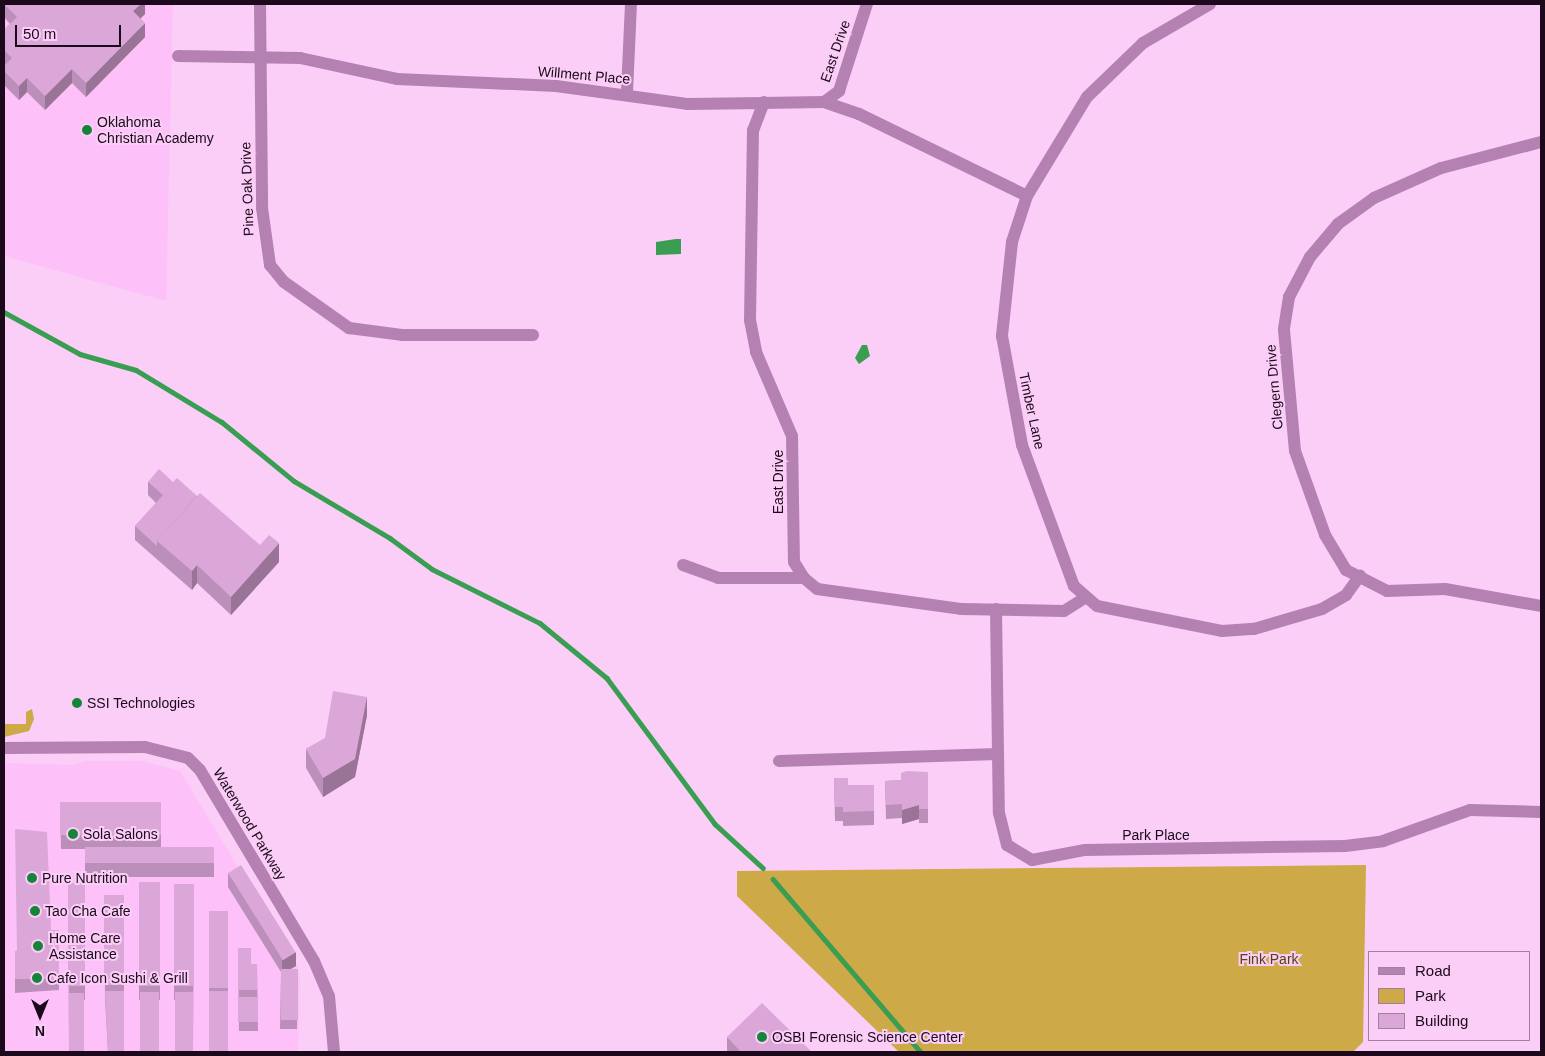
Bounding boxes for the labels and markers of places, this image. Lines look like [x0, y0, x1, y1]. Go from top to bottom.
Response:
place label: Oklahoma Christian Academy [97, 114, 214, 146]
marker: Oklahoma Christian Academy [81, 124, 93, 136]
place label: SSI Technologies [87, 695, 195, 711]
marker: SSI Technologies [71, 697, 83, 709]
place label: Sola Salons [83, 826, 158, 842]
marker: Sola Salons [67, 828, 79, 840]
place label: Pure Nutrition [42, 870, 128, 886]
marker: Pure Nutrition [26, 872, 38, 884]
place label: Tao Cha Cafe [45, 903, 131, 919]
marker: Tao Cha Cafe [29, 905, 41, 917]
place label: Home Care Assistance [49, 930, 121, 962]
marker: Home Care Assistance [31, 939, 45, 953]
place label: Cafe Icon Sushi & Grill [47, 970, 188, 986]
marker: Cafe Icon Sushi & Grill [31, 972, 43, 984]
place label: OSBI Forensic Science Center [772, 1029, 963, 1045]
marker: OSBI Forensic Science Center [756, 1031, 768, 1043]

